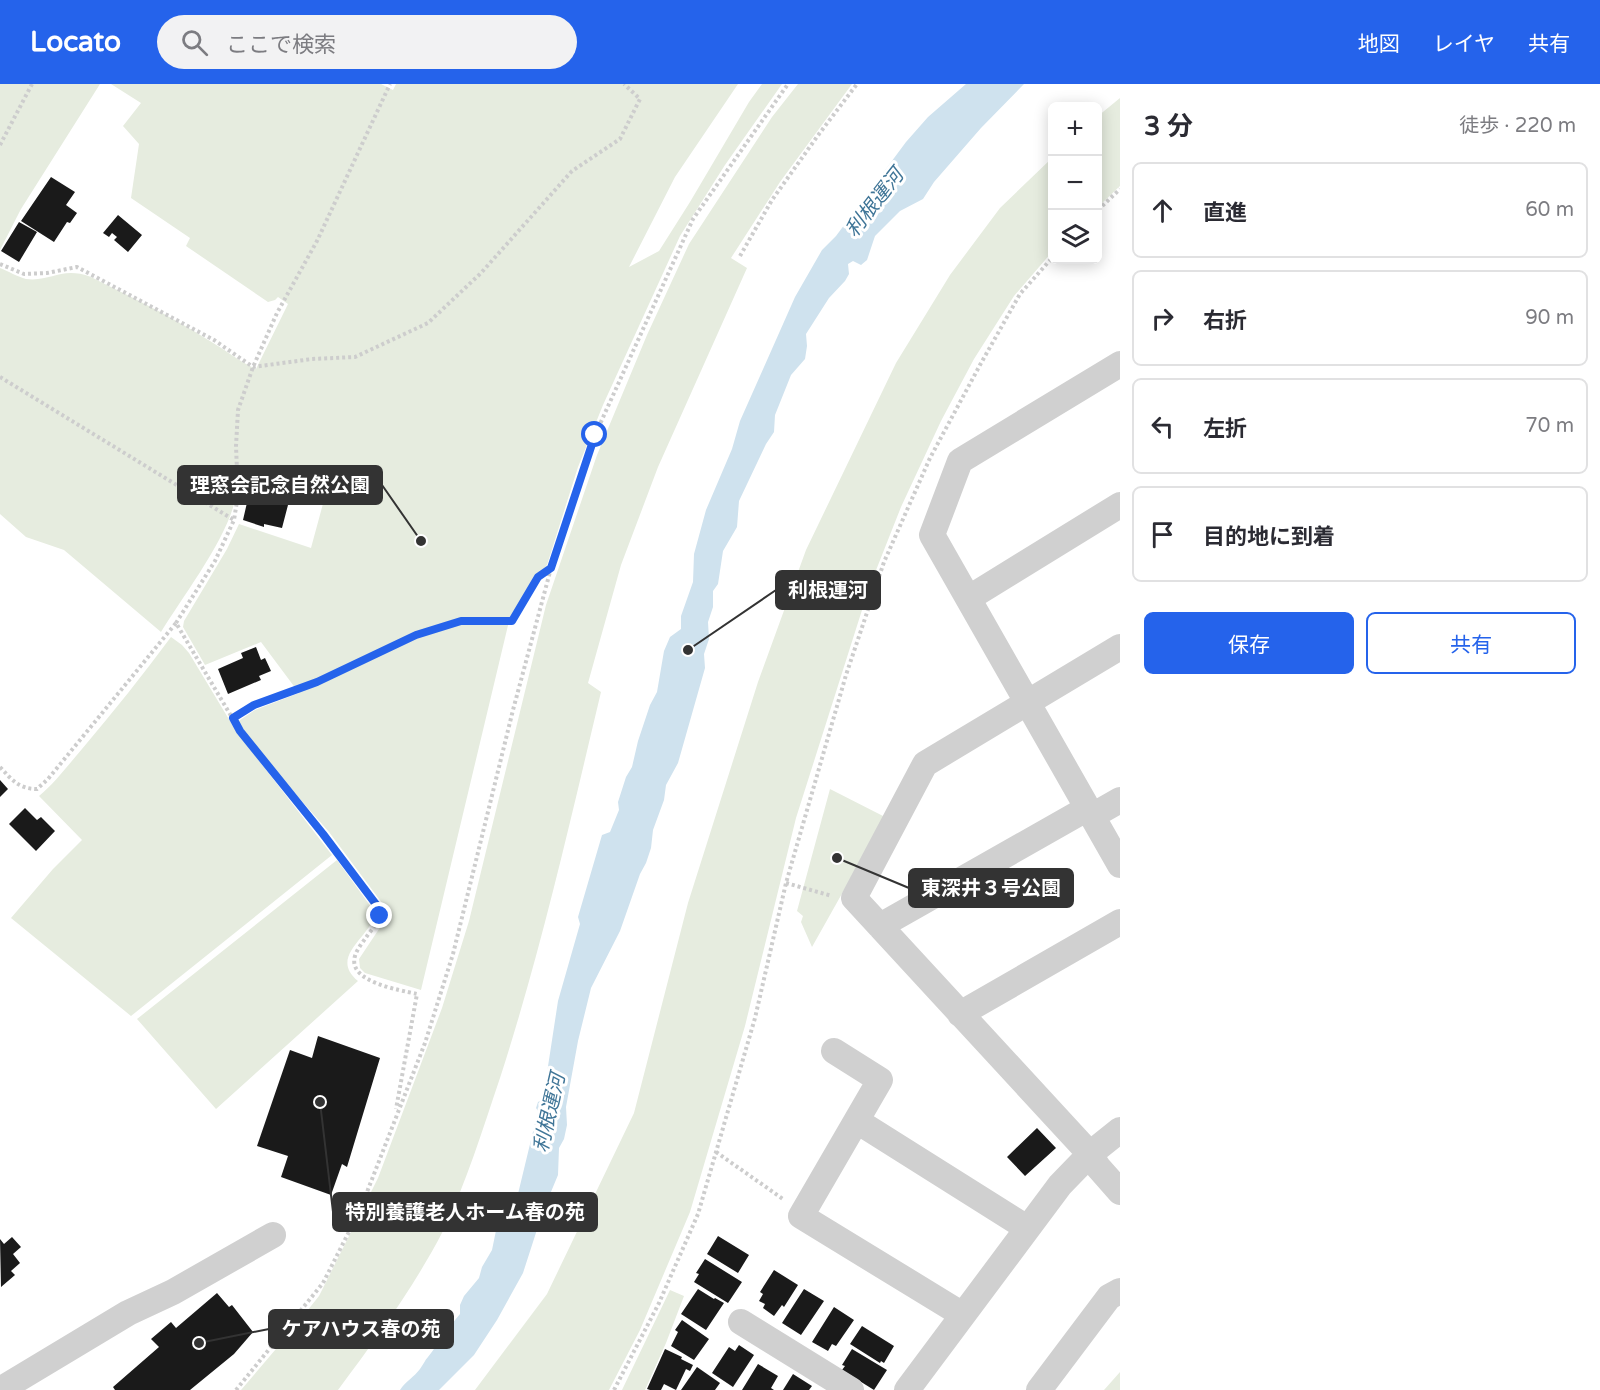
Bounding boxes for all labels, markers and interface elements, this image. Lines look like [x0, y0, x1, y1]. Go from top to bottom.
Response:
search box [157, 15, 577, 69]
text: Locato [30, 25, 121, 59]
icon: search [178, 26, 211, 59]
text: ここで検索 [226, 32, 336, 58]
text: 地図 [1358, 32, 1400, 57]
text: レイヤ [1433, 32, 1495, 57]
text: 共有 [1528, 32, 1570, 57]
map controls [1048, 102, 1102, 264]
button: + [1048, 102, 1102, 156]
text: 3 分 [1144, 111, 1193, 142]
text: 徒歩 · 220 m [1459, 114, 1576, 138]
button: − [1048, 156, 1102, 210]
water label: 利根運河 [841, 161, 912, 242]
icon: ahead [1146, 194, 1179, 227]
text: 60 m [1525, 198, 1574, 222]
text: 直進 [1203, 200, 1247, 226]
button: layers [1048, 210, 1102, 264]
icon: right [1146, 302, 1179, 335]
text: 90 m [1525, 306, 1574, 330]
text: 右折 [1203, 308, 1247, 334]
icon: left [1146, 410, 1179, 443]
text: 70 m [1525, 414, 1574, 438]
text: 左折 [1203, 416, 1247, 442]
route start [581, 421, 607, 447]
callout: 理窓会記念自然公園 [178, 466, 382, 504]
text: 理窓会記念自然公園 [190, 474, 370, 498]
icon: arrive [1146, 518, 1179, 551]
text: 目的地に到着 [1203, 524, 1335, 550]
callout: 利根運河 [776, 571, 880, 609]
text: 利根運河 [788, 579, 868, 603]
button: 保存 [1144, 612, 1354, 674]
button: 共有 [1366, 612, 1576, 674]
callout: 東深井３号公園 [909, 869, 1073, 907]
text: 東深井３号公園 [921, 877, 1061, 901]
route end [366, 902, 392, 928]
water label: 利根運河 [529, 1067, 572, 1155]
callout: 特別養護老人ホーム春の苑 [333, 1193, 597, 1231]
text: 特別養護老人ホーム春の苑 [345, 1201, 585, 1225]
callout: ケアハウス春の苑 [269, 1310, 453, 1348]
text: ケアハウス春の苑 [281, 1318, 441, 1342]

